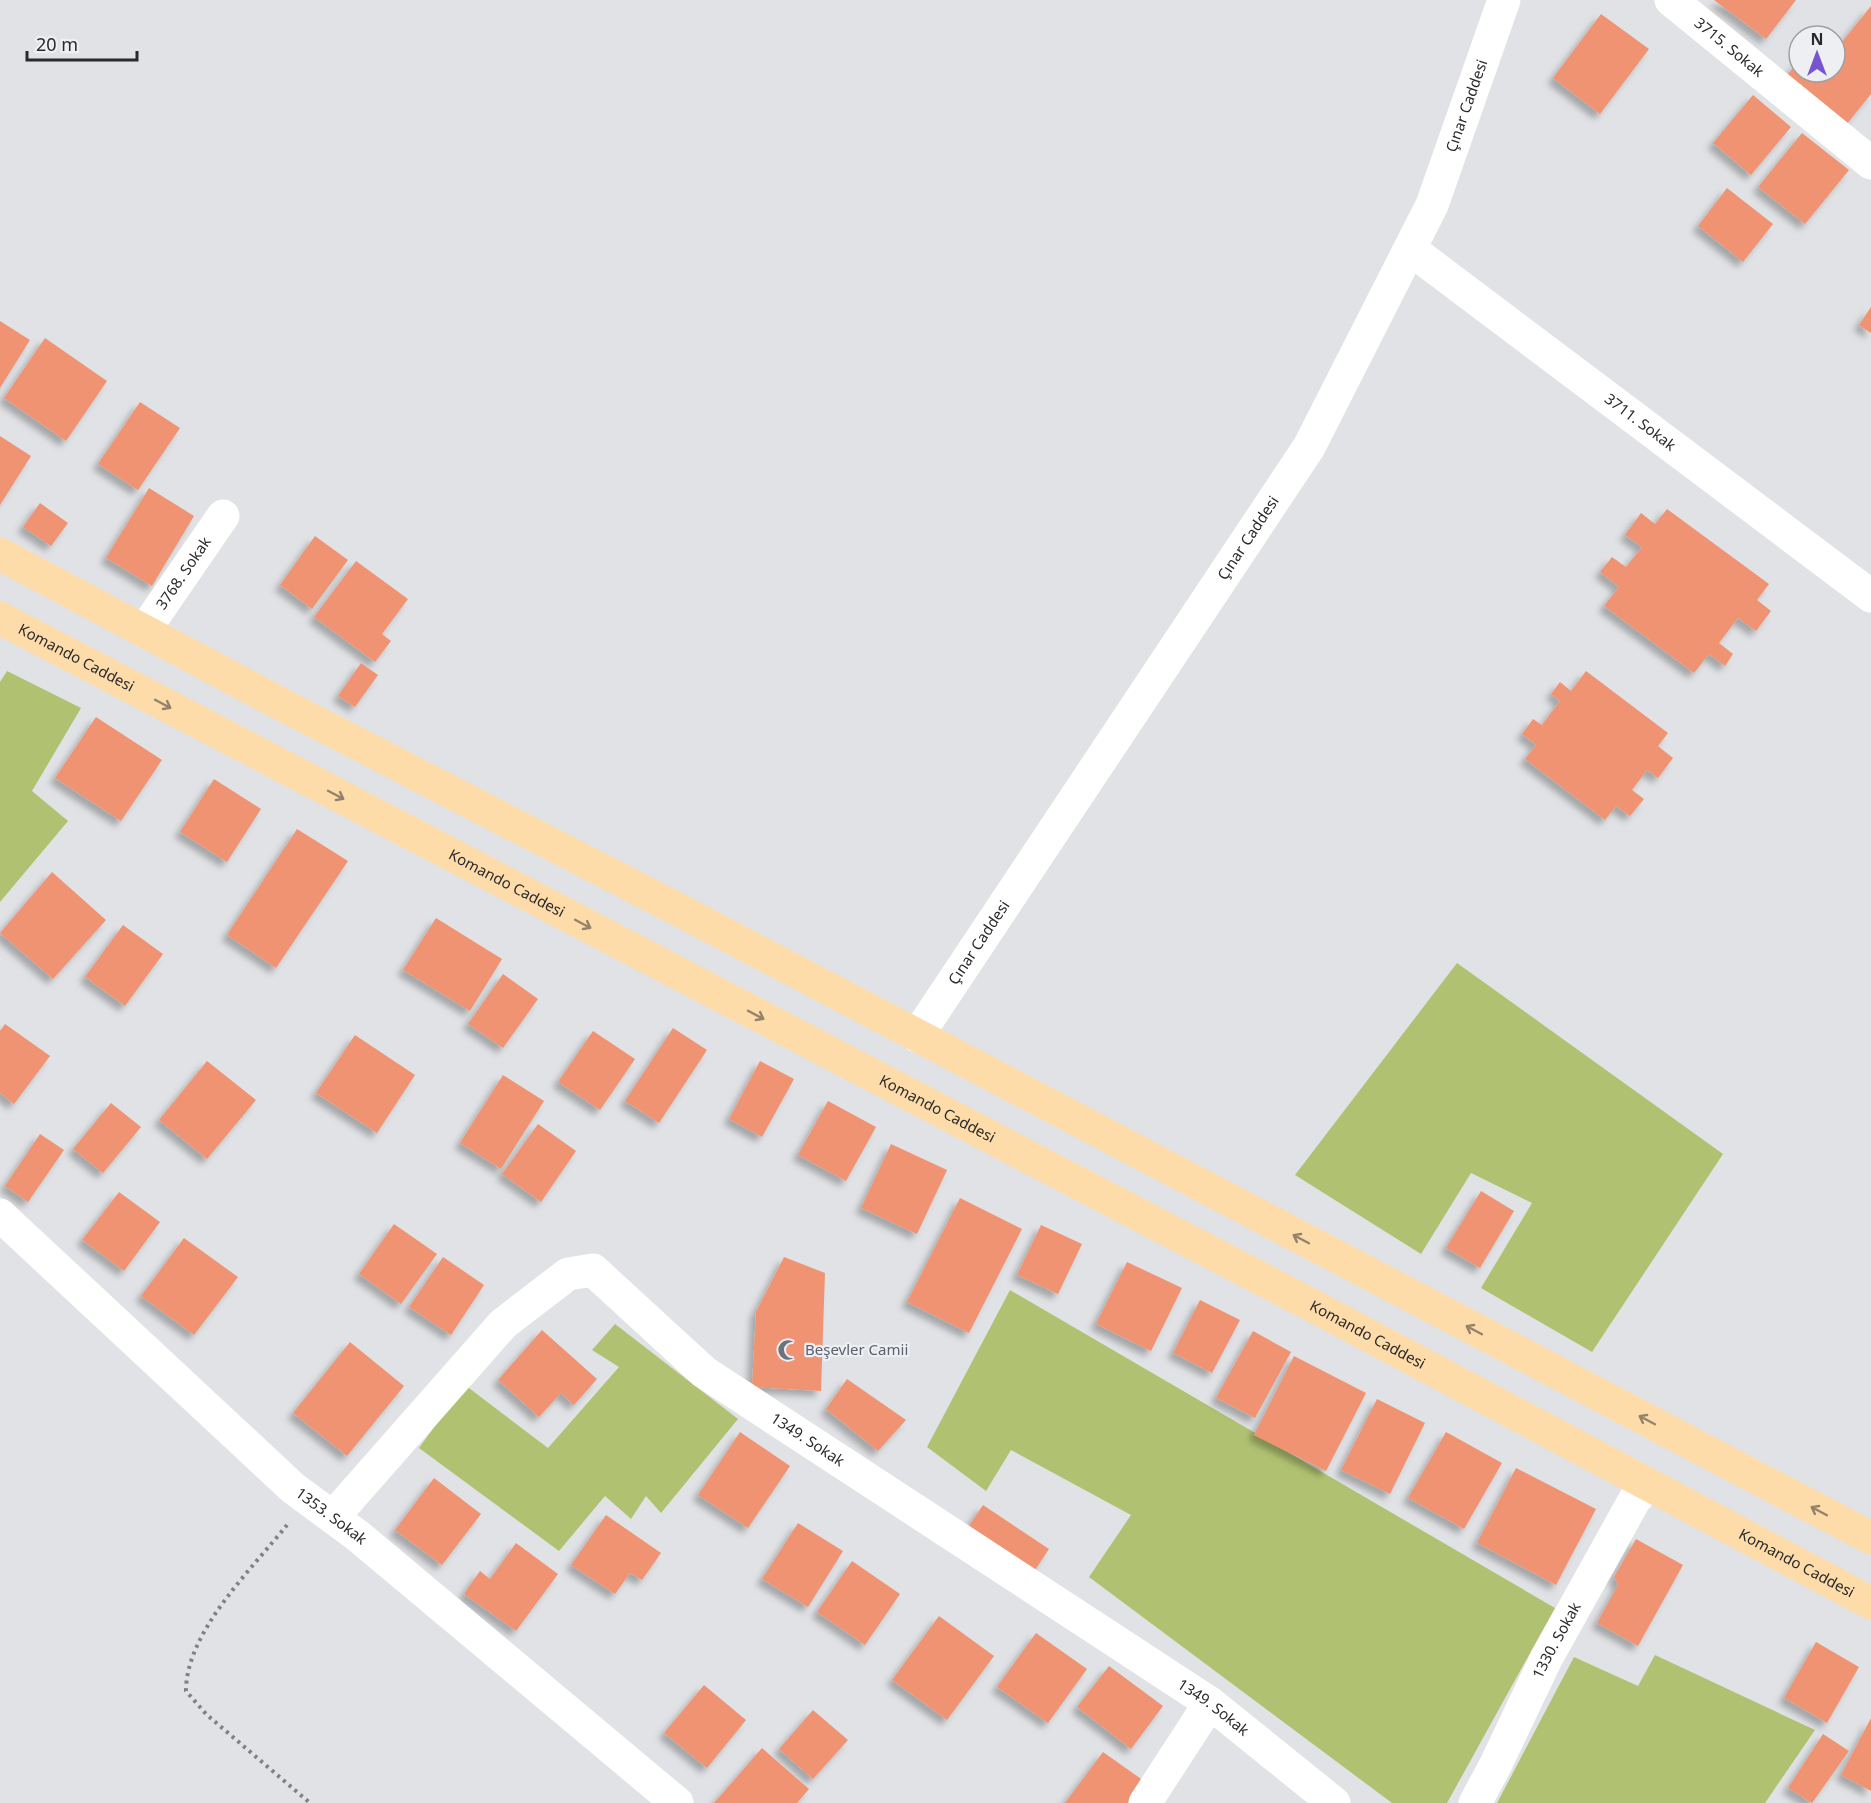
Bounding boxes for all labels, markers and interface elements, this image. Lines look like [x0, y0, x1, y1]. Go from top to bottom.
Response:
street label: 3715. Sokak [1691, 12, 1769, 81]
scale bar [27, 24, 136, 62]
north arrow [1787, 24, 1847, 84]
text: N [1810, 28, 1824, 50]
text: 20 m [36, 32, 78, 56]
street label: Çınar Caddesi [1440, 56, 1491, 155]
street label: 3711. Sokak [1601, 388, 1680, 455]
street label: Çınar Caddesi [1212, 492, 1283, 584]
street label: 3768. Sokak [151, 532, 215, 613]
street label: Komando Caddesi [15, 618, 138, 696]
one-way arrow [154, 699, 172, 710]
one-way arrow [327, 789, 345, 801]
street label: Komando Caddesi [446, 844, 569, 921]
street label: Çınar Caddesi [943, 896, 1013, 988]
one-way arrow [574, 918, 591, 930]
one-way arrow [747, 1009, 765, 1021]
street label: Komando Caddesi [876, 1069, 999, 1147]
one-way arrow [1293, 1233, 1311, 1244]
street label: Komando Caddesi [1307, 1295, 1429, 1373]
one-way arrow [1465, 1323, 1483, 1335]
mosque icon: Beşevler Camii [776, 1338, 800, 1362]
place label: Beşevler Camii [805, 1339, 908, 1359]
street label: 1349. Sokak [767, 1408, 849, 1470]
one-way arrow [1639, 1414, 1656, 1426]
street label: 1353. Sokak [292, 1482, 372, 1549]
one-way arrow [1811, 1505, 1829, 1516]
street label: Komando Caddesi [1736, 1523, 1858, 1601]
street label: 1330. Sokak [1527, 1598, 1585, 1682]
street label: 1349. Sokak [1174, 1674, 1254, 1740]

